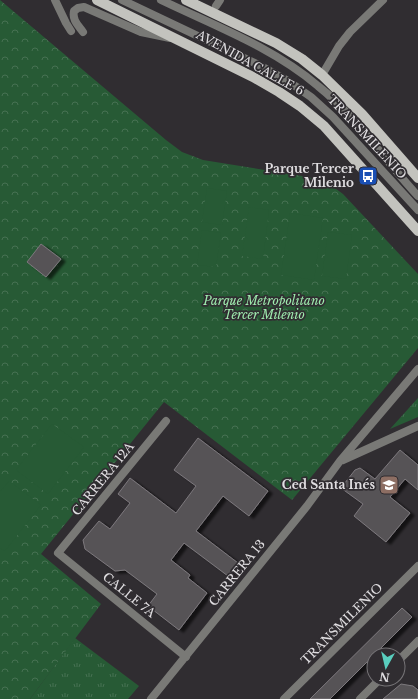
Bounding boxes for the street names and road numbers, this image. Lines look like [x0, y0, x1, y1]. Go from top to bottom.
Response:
street label: AVENIDA CALLE 6 [193, 26, 307, 99]
street label: TRANSMILENIO [325, 92, 410, 182]
street label: CARRERA 12A [68, 438, 137, 518]
street label: CARRERA 13 [205, 537, 268, 609]
street label: CALLE 7A [100, 569, 159, 621]
street label: TRANSMILENIO [298, 580, 386, 668]

